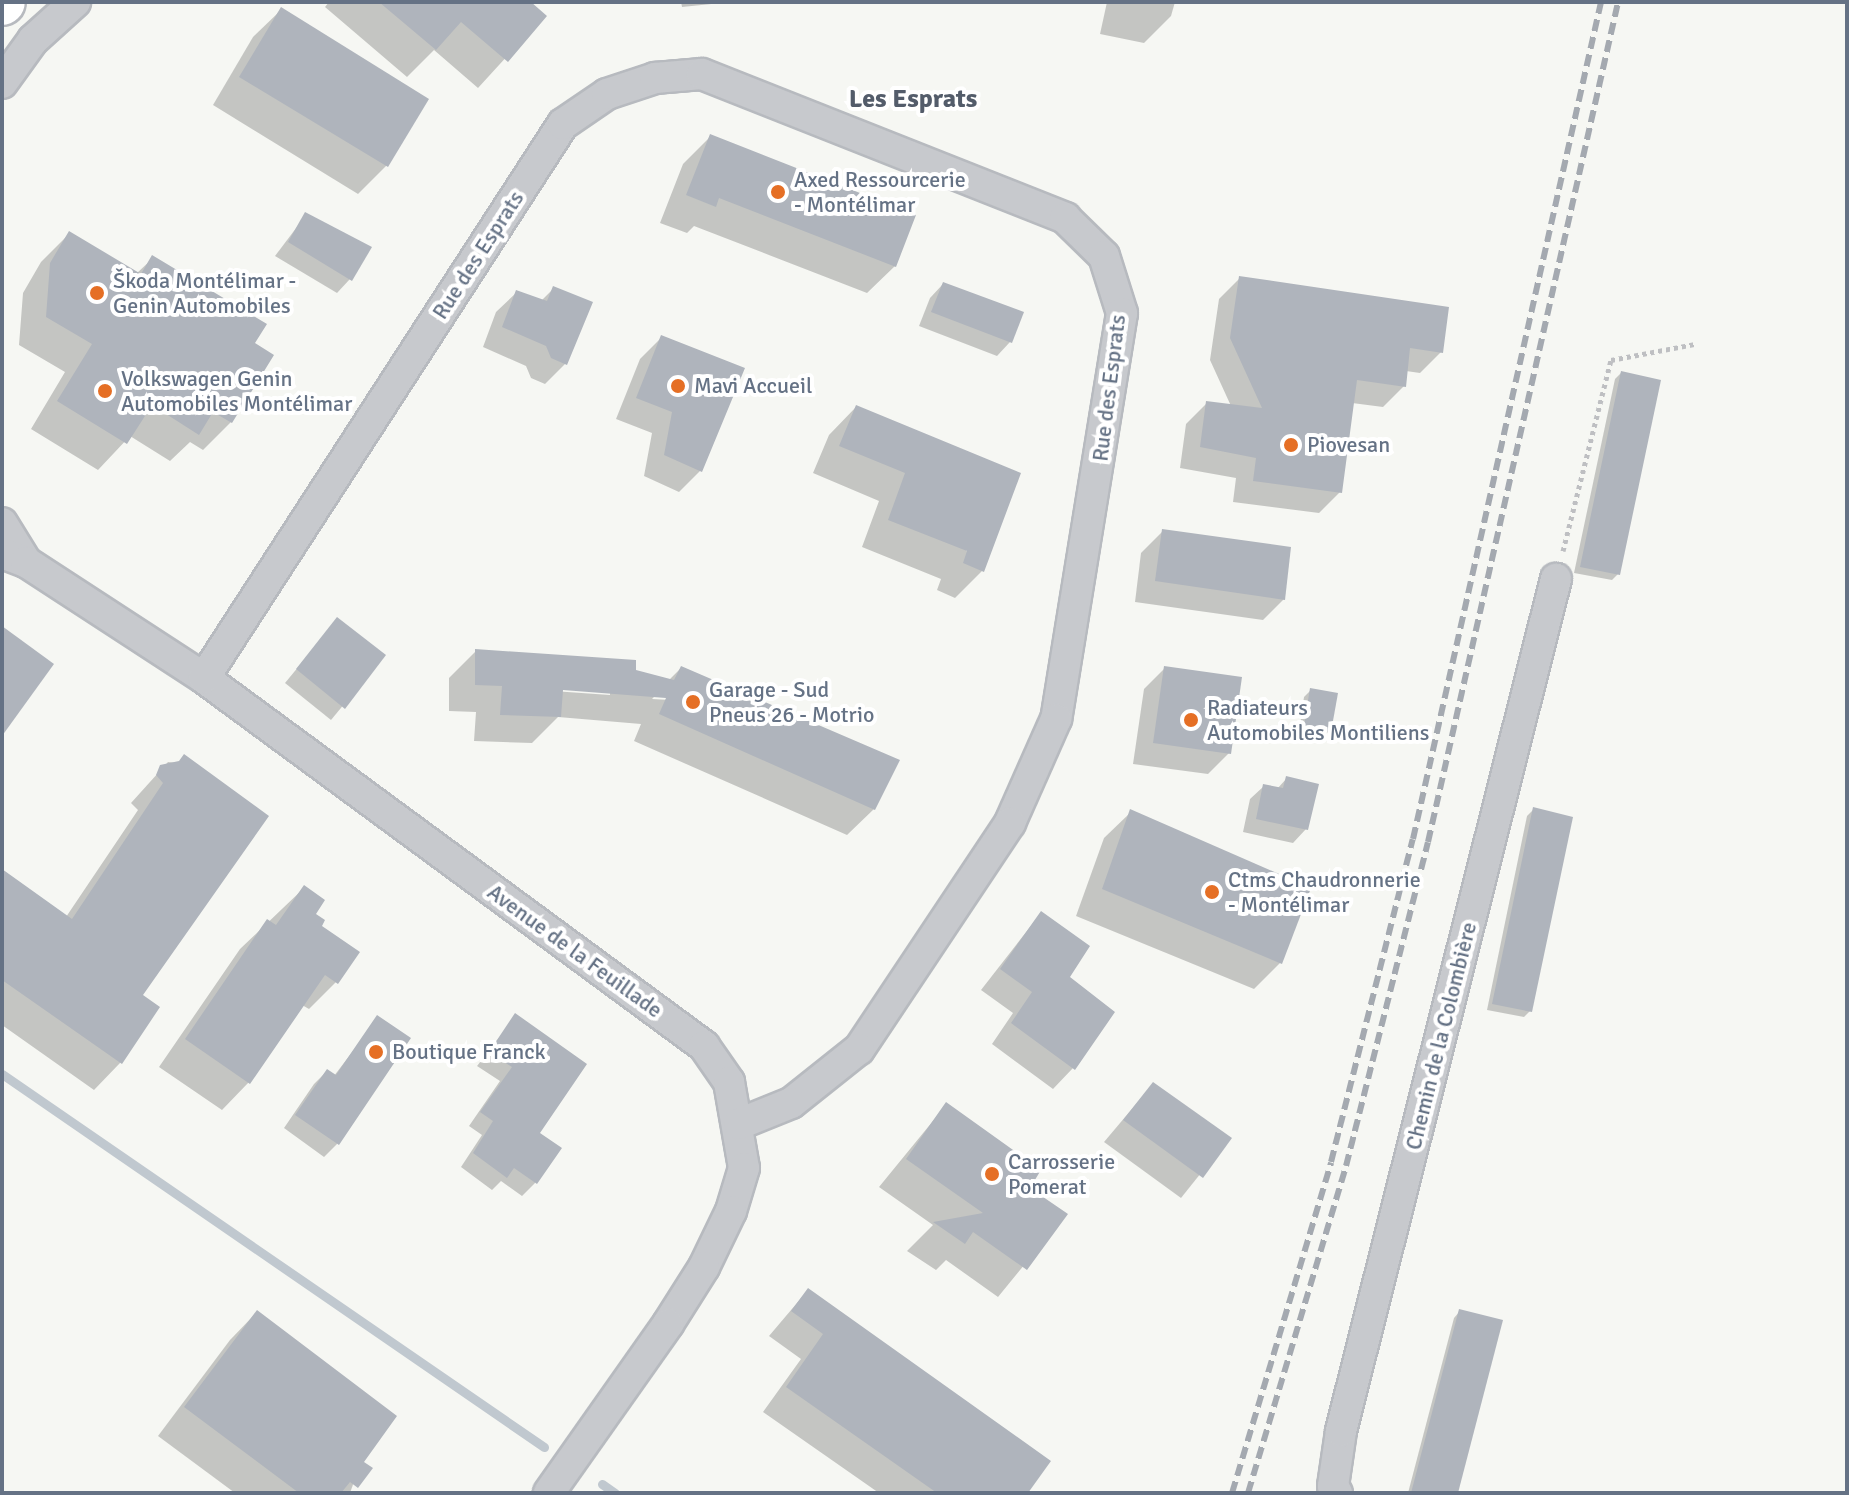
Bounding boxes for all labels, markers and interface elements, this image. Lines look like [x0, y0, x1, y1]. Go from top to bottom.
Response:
district label: Les Esprats [849, 84, 977, 116]
place label: Axed Ressourcerie - Montélimar [794, 166, 966, 218]
marker: Axed Ressourcerie - Montélimar [769, 183, 787, 201]
street label: Rue des Esprats [427, 186, 529, 324]
place label: Škoda Montélimar - Genin Automobiles [113, 267, 296, 318]
marker: Škoda Montélimar - Genin Automobiles [88, 284, 106, 302]
street label: Rue des Esprats [1087, 313, 1131, 463]
place label: Volkswagen Genin Automobiles Montélimar [121, 365, 352, 416]
place label: Mavi Accueil [694, 373, 812, 399]
marker: Mavi Accueil [669, 377, 687, 395]
marker: Volkswagen Genin Automobiles Montélimar [96, 382, 114, 400]
place label: Piovesan [1307, 432, 1390, 458]
marker: Piovesan [1282, 436, 1300, 454]
place label: Garage - Sud Pneus 26 - Motrio [709, 676, 874, 728]
marker: Garage - Sud Pneus 26 - Motrio [684, 693, 702, 711]
place label: Radiateurs Automobiles Montiliens [1207, 694, 1429, 746]
marker: Radiateurs Automobiles Montiliens [1182, 711, 1200, 729]
place label: Ctms Chaudronnerie - Montélimar [1228, 866, 1421, 918]
street label: Avenue de la Feuillade [482, 879, 668, 1023]
marker: Ctms Chaudronnerie - Montélimar [1203, 883, 1221, 901]
street label: Chemin de la Colombière [1400, 919, 1482, 1153]
place label: Boutique Franck [392, 1039, 546, 1065]
marker: Boutique Franck [367, 1043, 385, 1061]
place label: Carrosserie Pomerat [1008, 1148, 1115, 1200]
marker: Carrosserie Pomerat [983, 1165, 1001, 1183]

